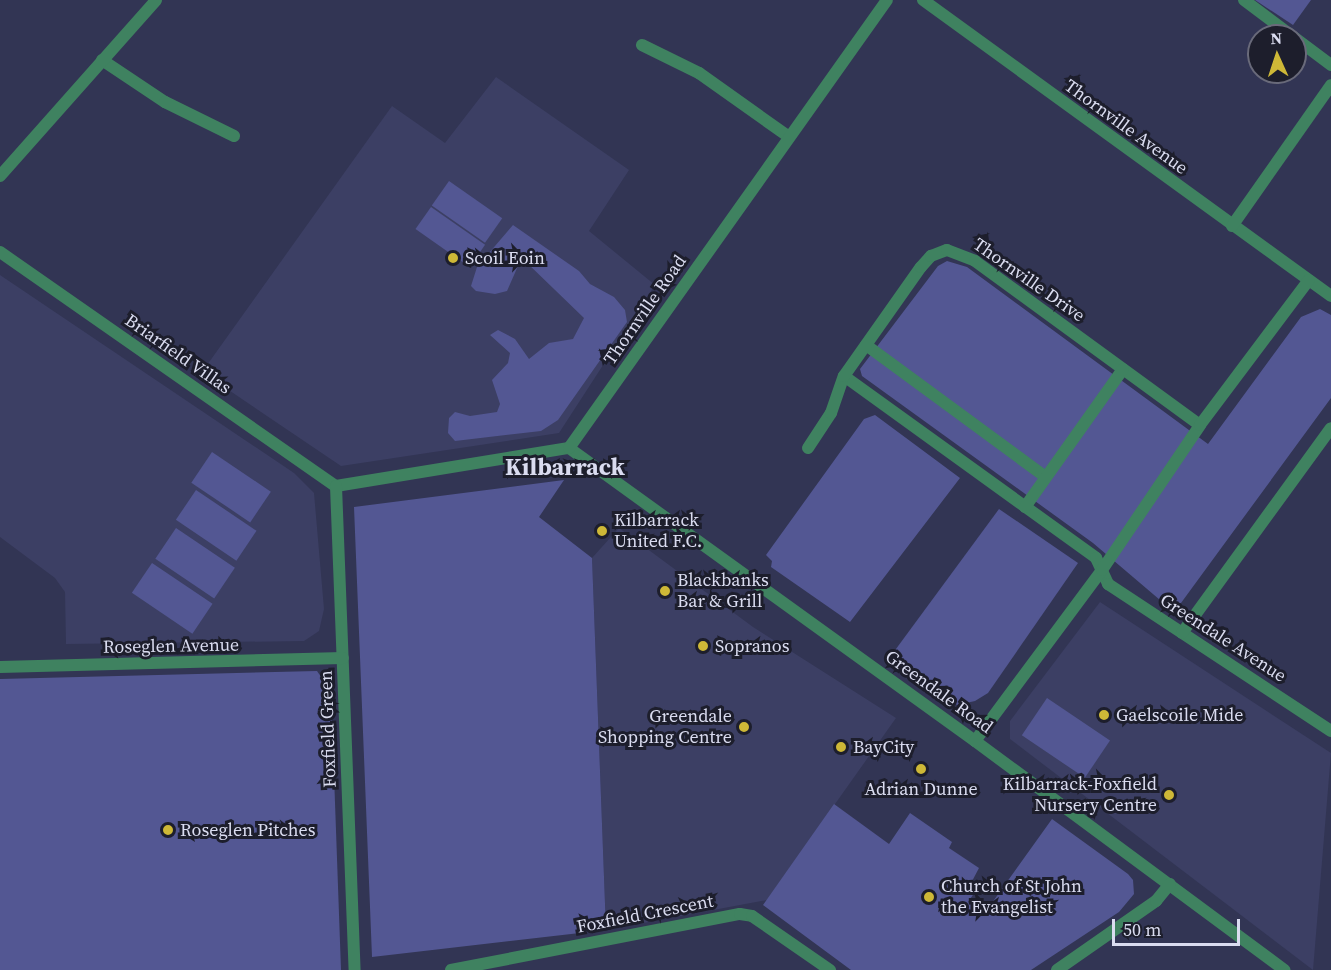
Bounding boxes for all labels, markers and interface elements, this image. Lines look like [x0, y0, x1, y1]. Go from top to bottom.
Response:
north arrow [1247, 24, 1307, 84]
text: N [1270, 27, 1283, 49]
street label: Thornville Avenue [1060, 75, 1192, 179]
street label: Thornville Drive [969, 233, 1089, 327]
place label: Scoil Eoin [465, 247, 545, 269]
marker: Scoil Eoin [446, 251, 460, 265]
street label: Thornville Road [599, 251, 691, 369]
street label: Briarfield Villas [121, 309, 235, 399]
district label: Kilbarrack [505, 453, 625, 481]
place label: Kilbarrack United F.C. [614, 510, 702, 552]
marker: Kilbarrack United F.C. [595, 524, 609, 538]
place label: Blackbanks Bar & Grill [677, 570, 769, 612]
marker: Blackbanks Bar & Grill [658, 584, 672, 598]
street label: Greendale Avenue [1156, 589, 1290, 687]
street label: Roseglen Avenue [103, 634, 239, 658]
place label: Sopranos [715, 635, 790, 657]
marker: Sopranos [696, 639, 710, 653]
street label: Greendale Road [881, 646, 997, 738]
street label: Foxfield Green [315, 670, 341, 788]
place label: Gaelscoile Mide [1116, 704, 1243, 726]
place label: Greendale Shopping Centre [598, 706, 732, 748]
marker: Gaelscoile Mide [1097, 708, 1111, 722]
marker: Greendale Shopping Centre [737, 720, 751, 734]
place label: BayCity [853, 736, 914, 758]
marker: BayCity [834, 740, 848, 754]
marker: Adrian Dunne [914, 762, 928, 776]
place label: Kilbarrack-Foxfield Nursery Centre [1003, 774, 1157, 816]
place label: Adrian Dunne [864, 778, 978, 800]
marker: Kilbarrack-Foxfield Nursery Centre [1162, 788, 1176, 802]
place label: Roseglen Pitches [180, 819, 316, 841]
marker: Roseglen Pitches [161, 823, 175, 837]
place label: Church of St John the Evangelist [941, 876, 1082, 918]
street label: Foxfield Crescent [575, 890, 715, 938]
marker: Church of St John the Evangelist [922, 890, 936, 904]
scale bar [1115, 907, 1242, 945]
text: 50 m [1123, 917, 1161, 942]

